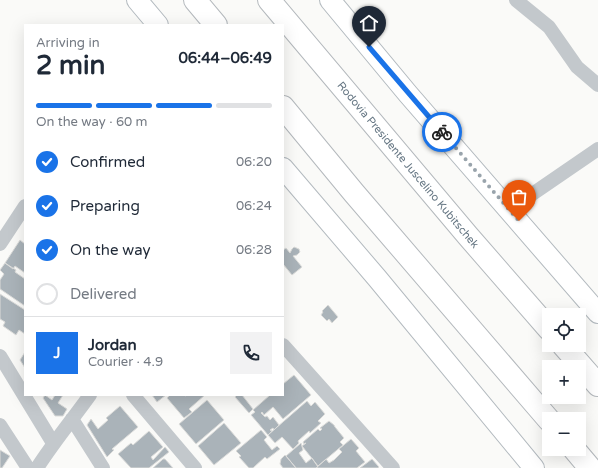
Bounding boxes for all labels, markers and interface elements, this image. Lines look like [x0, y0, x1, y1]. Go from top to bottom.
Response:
pin [352, 6, 386, 47]
icon: home [358, 12, 380, 34]
text: Arriving in [36, 35, 100, 51]
text: 06:44–06:49 [178, 49, 272, 67]
text: 2 min [36, 50, 105, 81]
street label: Rodovia Presidente Juscelino Kubitschek [335, 79, 481, 251]
courier [422, 112, 462, 152]
text: On the way · 60 m [36, 114, 148, 130]
icon: bike [431, 121, 453, 143]
icon: check [36, 151, 58, 173]
text: Confirmed [70, 153, 145, 171]
text: 06:20 [236, 154, 272, 170]
pin [502, 180, 536, 221]
icon: bag [508, 186, 530, 208]
icon: check [36, 195, 58, 217]
text: Preparing [70, 197, 140, 215]
text: 06:24 [236, 198, 272, 214]
icon: check [36, 239, 58, 261]
text: On the way [70, 241, 150, 259]
text: 06:28 [236, 242, 272, 258]
text: Delivered [70, 285, 137, 303]
map controls [542, 308, 586, 456]
button: locate [542, 308, 586, 352]
button: phone [230, 332, 272, 374]
text: Jordan [88, 336, 137, 354]
text: J [54, 344, 61, 362]
text: Courier · 4.9 [88, 354, 163, 370]
button: + [542, 360, 586, 404]
button: − [542, 412, 586, 456]

